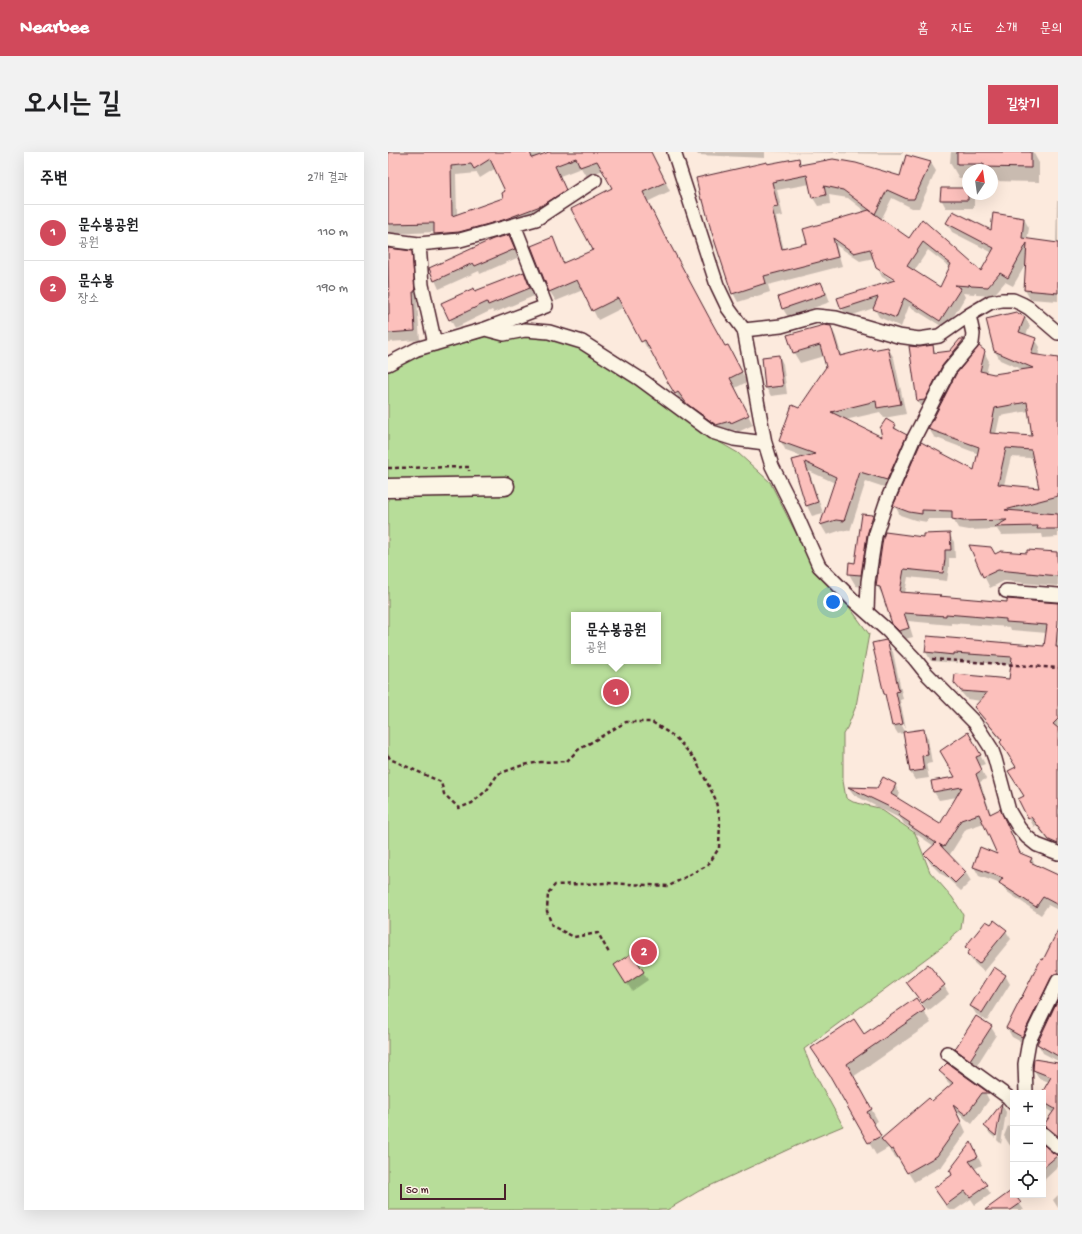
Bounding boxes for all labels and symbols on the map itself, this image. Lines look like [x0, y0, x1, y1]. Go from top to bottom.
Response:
north arrow [962, 164, 998, 200]
your location [823, 592, 843, 612]
pin: 1 [603, 677, 629, 707]
pin: 2 [631, 937, 657, 967]
scale bar [400, 1182, 506, 1201]

